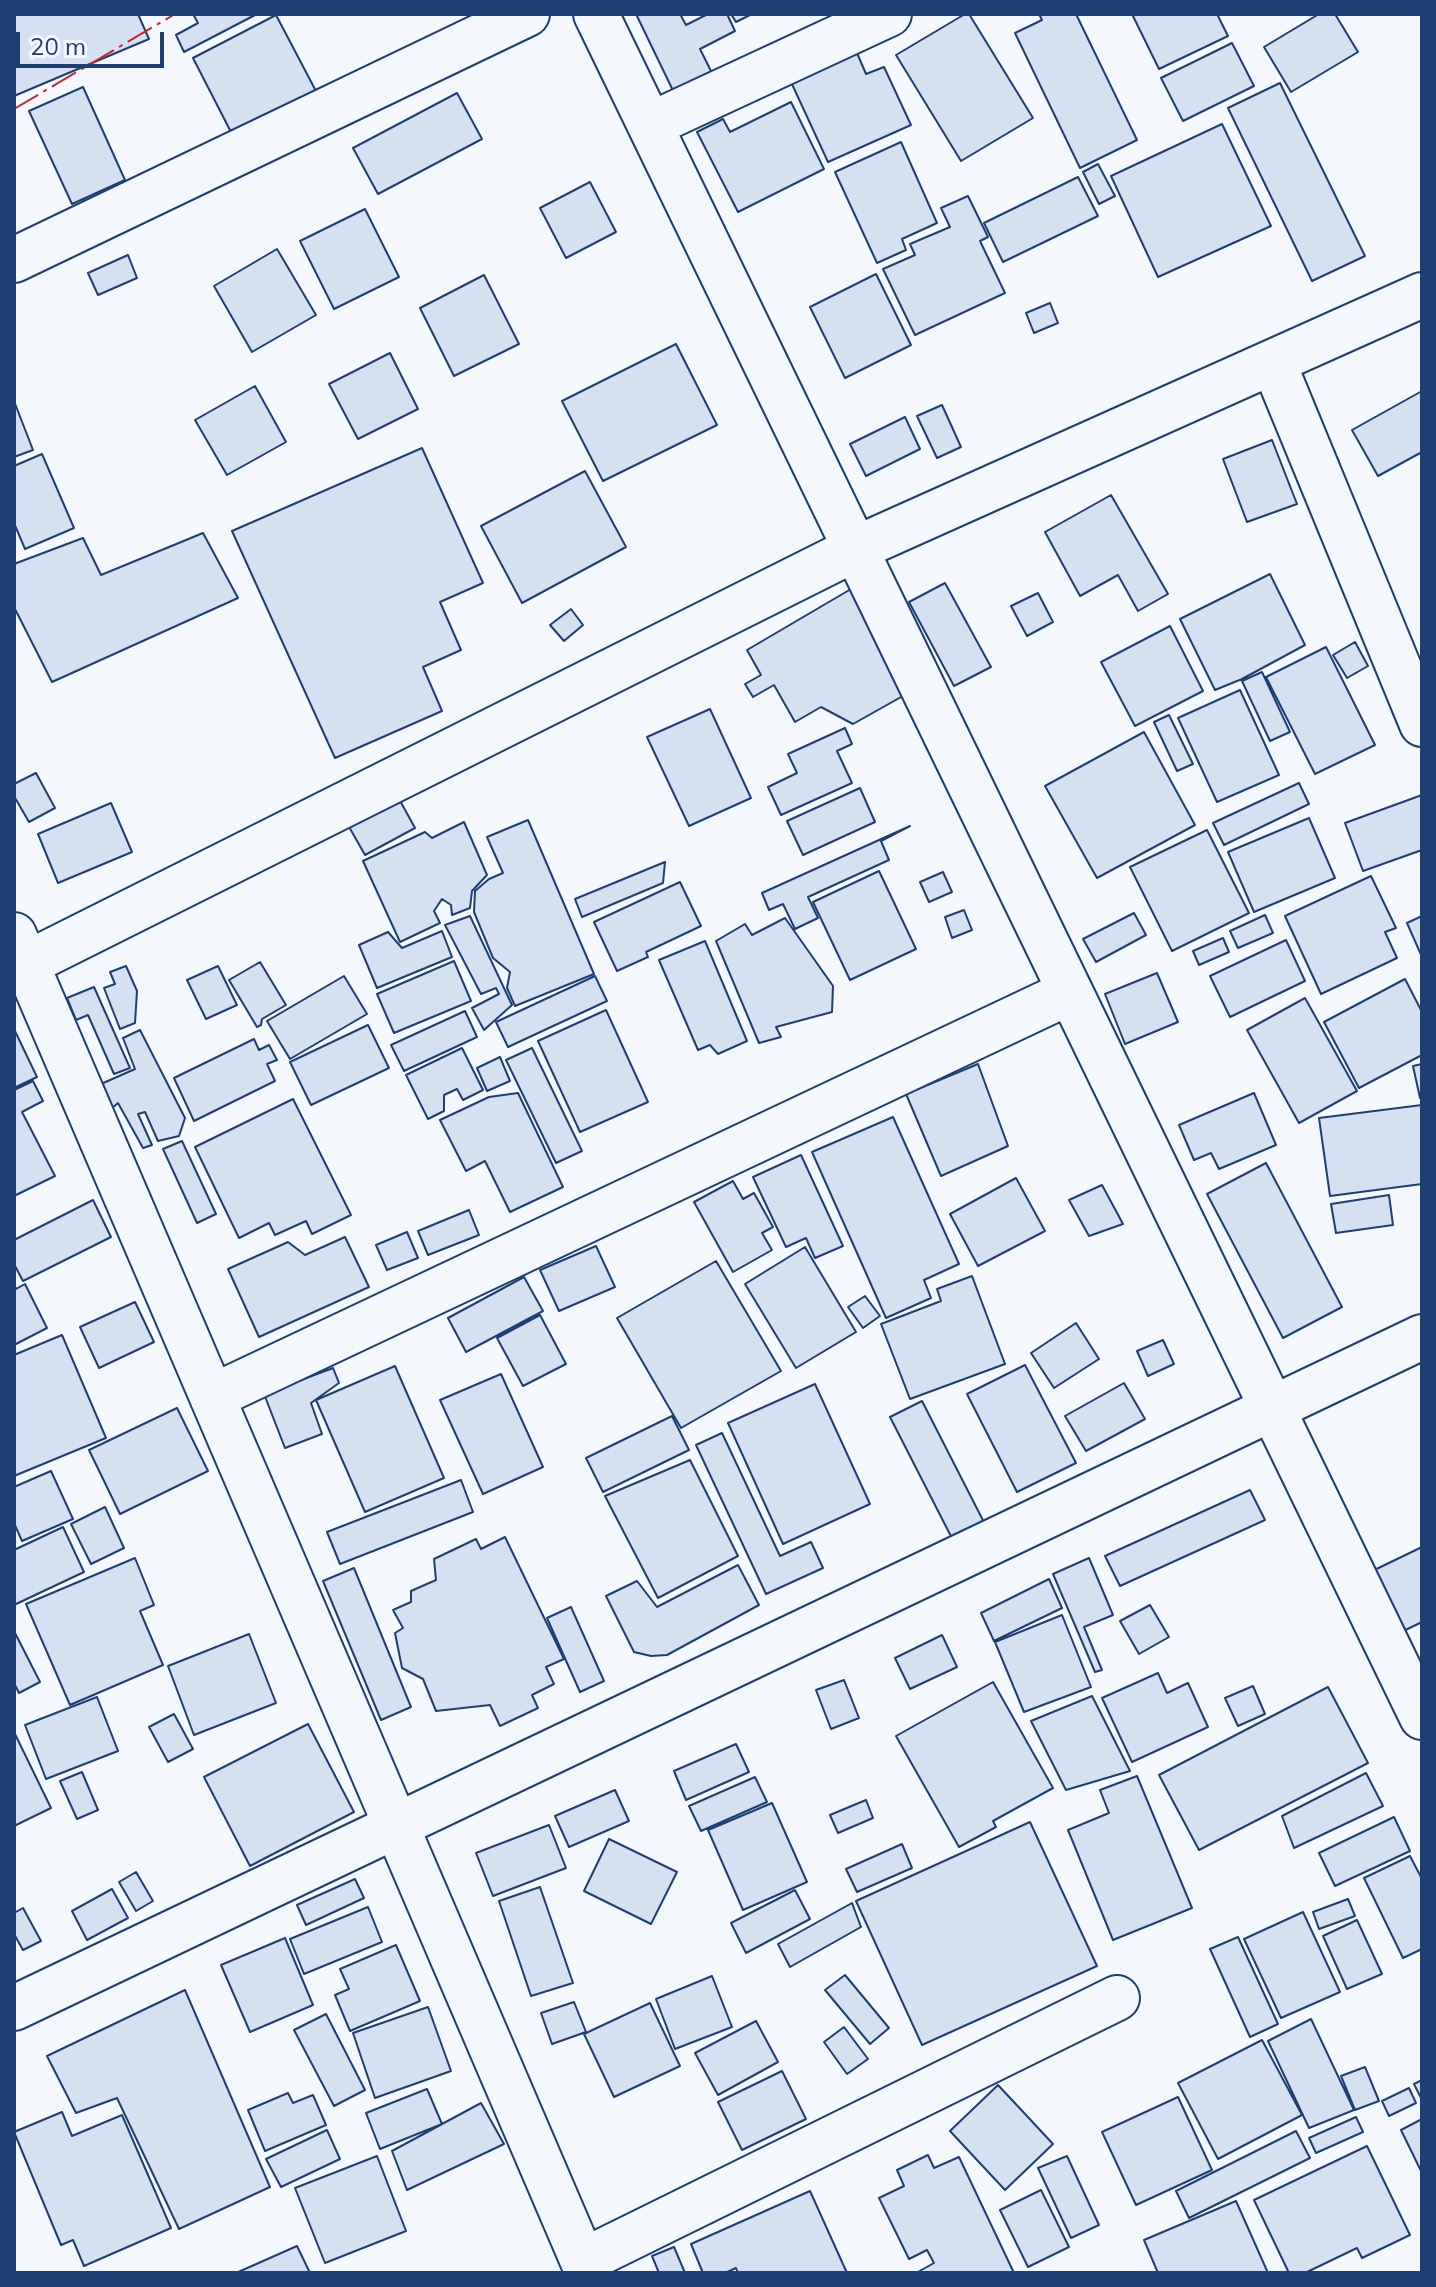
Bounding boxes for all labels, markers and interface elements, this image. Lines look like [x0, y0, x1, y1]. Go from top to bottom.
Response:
scale bar [20, 16, 168, 66]
text: 20 m [30, 31, 86, 61]

